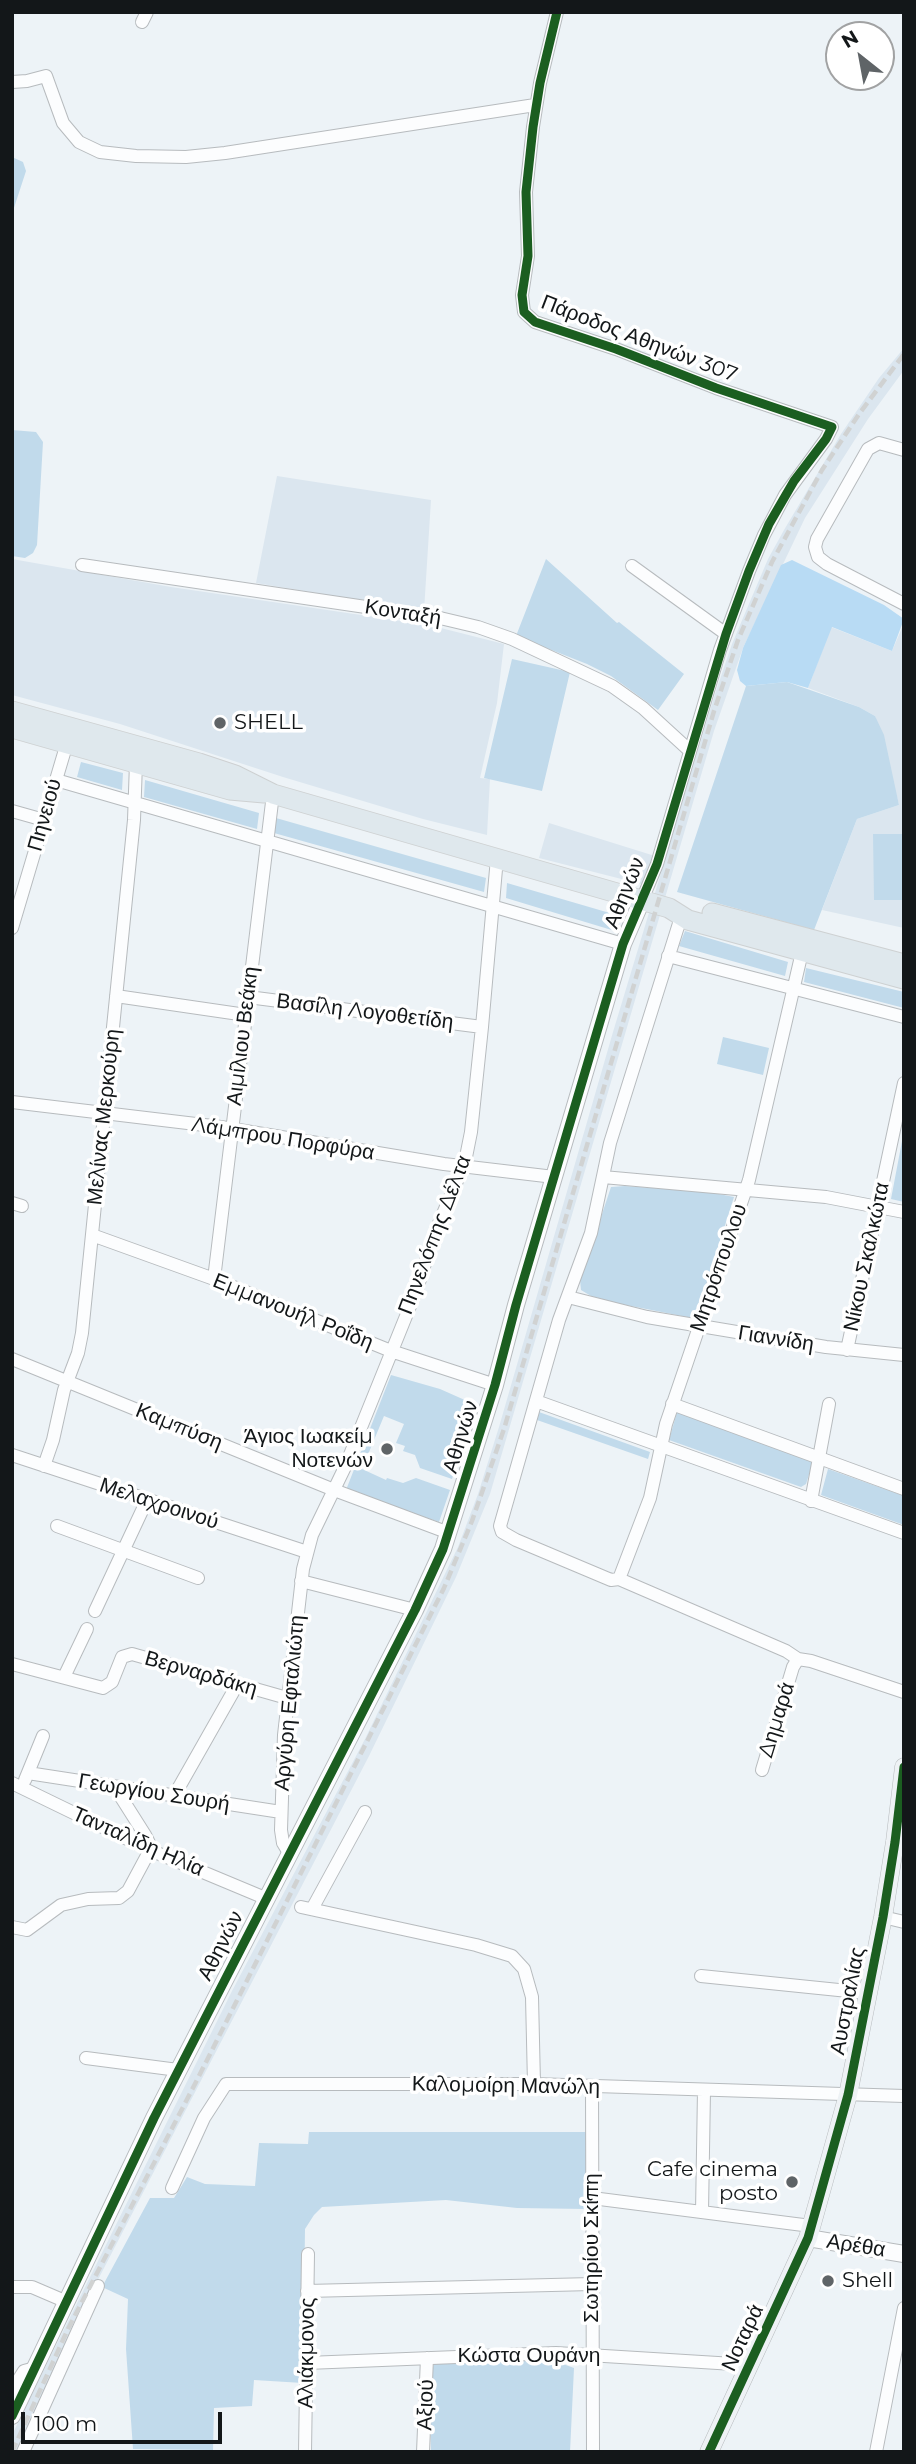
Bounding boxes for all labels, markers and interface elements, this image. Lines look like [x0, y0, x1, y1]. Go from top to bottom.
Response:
north arrow [825, 21, 895, 91]
text: N [837, 25, 862, 53]
street label: Πάροδος Αθηνών 307 [537, 290, 741, 388]
street label: Κονταξή [363, 595, 443, 631]
place label: SHELL [234, 710, 303, 736]
marker: SHELL [212, 715, 228, 731]
street label: Πηνειού [23, 776, 67, 854]
street label: Αθηνών [599, 854, 651, 932]
street label: Αιμίλιου Βεάκη [222, 965, 264, 1107]
street label: Βασίλη Λογοθετίδη [275, 989, 455, 1035]
street label: Μελίνας Μερκούρη [82, 1028, 126, 1206]
street label: Λάμπρου Πορφύρα [190, 1112, 376, 1166]
street label: Πηνελόπης Δέλτα [393, 1152, 477, 1318]
street label: Νίκου Σκαλκώτα [839, 1180, 895, 1334]
street label: Μητρόπουλου [685, 1201, 753, 1335]
street label: Εμμανουήλ Ροΐδη [209, 1268, 377, 1356]
street label: Γιαννίδη [736, 1321, 816, 1357]
street label: Καμπύση [132, 1398, 226, 1456]
street label: Αθηνών [438, 1398, 484, 1476]
place label: Άγιος Ιωακείμ Νοτενών [244, 1424, 373, 1474]
marker: Άγιος Ιωακείμ Νοτενών [379, 1441, 395, 1457]
street label: Μελαχροινού [96, 1473, 222, 1535]
street label: Αργύρη Εφταλιώτη [270, 1614, 310, 1792]
street label: Βερναρδάκη [142, 1646, 260, 1702]
street label: Δημαρά [754, 1679, 800, 1761]
street label: Γεωργίου Σουρή [77, 1769, 231, 1817]
street label: Τανταλίδη Ηλία [68, 1802, 208, 1882]
street label: Αθηνών [193, 1907, 249, 1985]
street label: Αυστραλίας [825, 1945, 871, 2057]
street label: Καλομοίρη Μανώλη [412, 2072, 600, 2100]
place label: Cafe cinema posto [647, 2157, 778, 2207]
street label: Σωτηρίου Σκίπη [579, 2173, 605, 2323]
marker: Cafe cinema posto [784, 2174, 800, 2190]
street label: Αρέθα [825, 2229, 887, 2263]
place label: Shell [842, 2268, 893, 2294]
marker: Shell [820, 2273, 836, 2289]
street label: Αλιάκμονος [293, 2297, 321, 2409]
street label: Νοταρά [717, 2301, 769, 2375]
street label: Κώστα Ουράνη [458, 2343, 600, 2369]
street label: Αξιού [413, 2379, 439, 2431]
scale bar [24, 2398, 226, 2442]
text: 100 m [34, 2411, 97, 2436]

